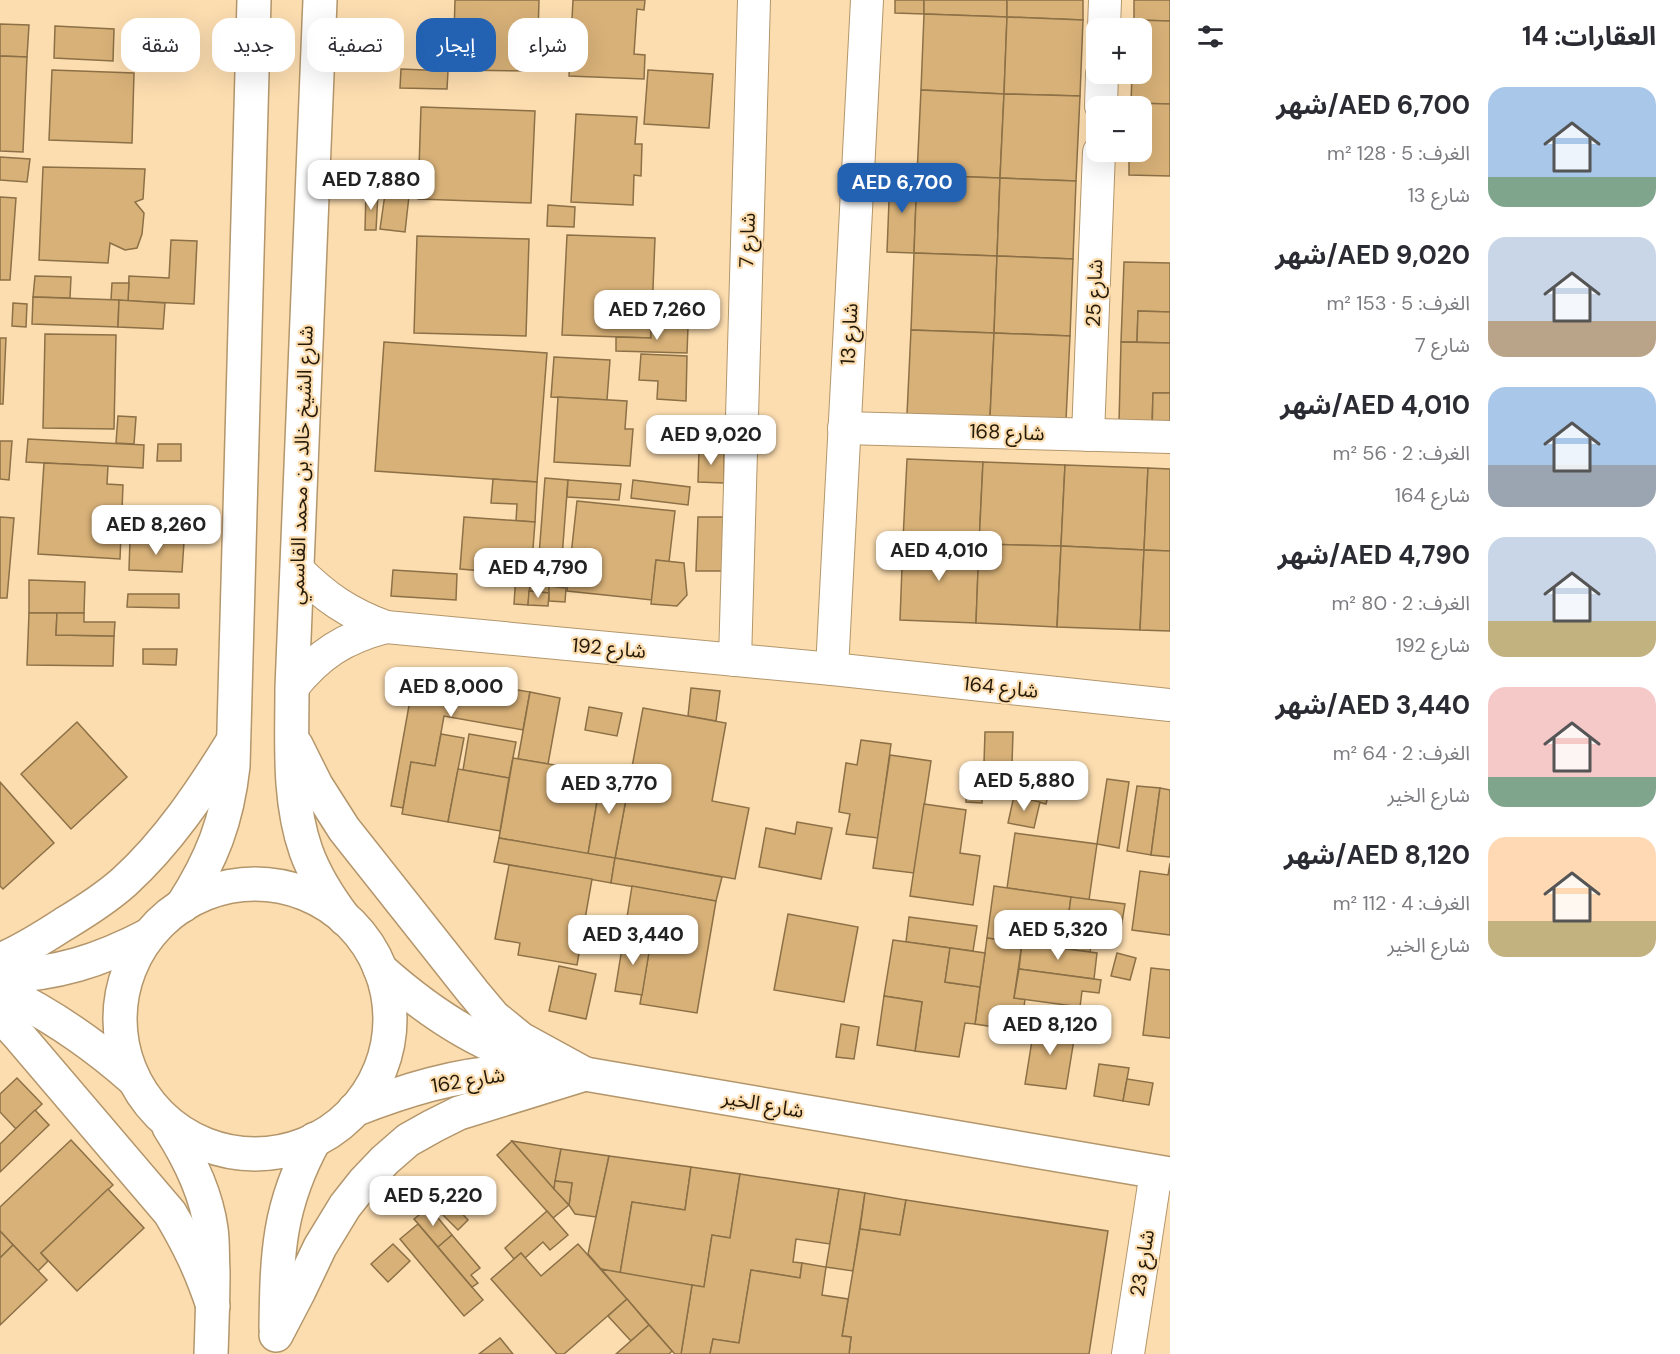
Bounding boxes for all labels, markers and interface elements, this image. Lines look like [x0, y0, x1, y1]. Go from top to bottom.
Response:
chip: شقة [121, 18, 200, 72]
chip: جديد [212, 18, 295, 72]
chip: تصفية [307, 18, 404, 72]
chip: إيجار [416, 18, 496, 72]
chip: شراء [508, 18, 588, 72]
map controls [1086, 18, 1152, 162]
button: + [1086, 18, 1152, 84]
text: العقارات: 14 [1522, 19, 1656, 53]
icon: filters [1194, 20, 1227, 53]
text: AED 6,700/شهر [1276, 88, 1470, 122]
button: − [1086, 96, 1152, 162]
icon: home [1536, 111, 1608, 183]
text: الغرف: 5 · 128 m² [1327, 140, 1470, 166]
pin: AED 7,880 [302, 160, 440, 211]
pin: AED 6,700 [833, 163, 971, 214]
text: AED 7,880 [322, 166, 420, 192]
text: AED 6,700 [851, 169, 953, 195]
text: شارع 13 [1408, 182, 1470, 208]
street label: شارع 7 [733, 212, 763, 268]
text: AED 9,020/شهر [1275, 238, 1470, 272]
street label: شارع 25 [1080, 259, 1110, 328]
icon: home [1536, 261, 1608, 333]
pin: AED 7,260 [588, 290, 726, 341]
text: الغرف: 5 · 153 m² [1326, 290, 1470, 316]
text: AED 7,260 [608, 296, 706, 322]
street label: شارع 13 [834, 302, 866, 366]
street label: شارع الشيخ خالد بن محمد القاسمي [283, 325, 322, 605]
text: شارع 7 [1415, 332, 1470, 358]
text: AED 4,010/شهر [1280, 388, 1470, 422]
icon: home [1536, 411, 1608, 483]
pin: AED 9,020 [642, 415, 780, 466]
street label: شارع 168 [969, 418, 1045, 448]
text: AED 9,020 [660, 421, 762, 447]
text: الغرف: 2 · 56 m² [1333, 440, 1470, 466]
text: شارع 164 [1395, 482, 1470, 508]
pin: AED 8,260 [87, 505, 225, 556]
text: AED 8,260 [106, 511, 206, 537]
pin: AED 4,010 [870, 531, 1008, 582]
text: AED 4,010 [890, 537, 988, 563]
text: AED 4,790/شهر [1278, 538, 1470, 572]
pin: AED 4,790 [469, 548, 607, 599]
text: AED 4,790 [488, 554, 588, 580]
icon: home [1536, 561, 1608, 633]
text: الغرف: 2 · 80 m² [1332, 590, 1470, 616]
street label: شارع 192 [571, 632, 647, 666]
text: شارع 192 [1396, 632, 1470, 658]
pin: AED 8,000 [382, 667, 520, 718]
street label: شارع 164 [962, 670, 1040, 706]
text: AED 8,000 [399, 673, 503, 699]
text: AED 3,440/شهر [1275, 688, 1470, 722]
icon: home [1536, 711, 1608, 783]
text: الغرف: 2 · 64 m² [1333, 740, 1470, 766]
pin: AED 5,880 [955, 761, 1093, 812]
pin: AED 3,770 [540, 764, 678, 815]
text: AED 5,880 [973, 767, 1075, 793]
text: AED 3,770 [560, 770, 658, 796]
text: شارع الخير [1388, 782, 1470, 808]
text: AED 8,120/شهر [1284, 838, 1470, 872]
icon: home [1536, 861, 1608, 933]
text: الغرف: 4 · 112 m² [1333, 890, 1470, 916]
pin: AED 5,320 [989, 910, 1127, 961]
pin: AED 3,440 [564, 915, 702, 966]
text: AED 5,320 [1008, 916, 1108, 942]
text: AED 3,440 [582, 921, 684, 947]
text: شارع الخير [1388, 932, 1470, 958]
pin: AED 8,120 [981, 1005, 1119, 1056]
text: AED 8,120 [1002, 1011, 1098, 1037]
street label: شارع 162 [429, 1061, 507, 1101]
street label: شارع الخير [719, 1084, 806, 1126]
pin: AED 5,220 [364, 1176, 502, 1227]
text: AED 5,220 [383, 1182, 483, 1208]
street label: شارع 23 [1124, 1228, 1162, 1299]

